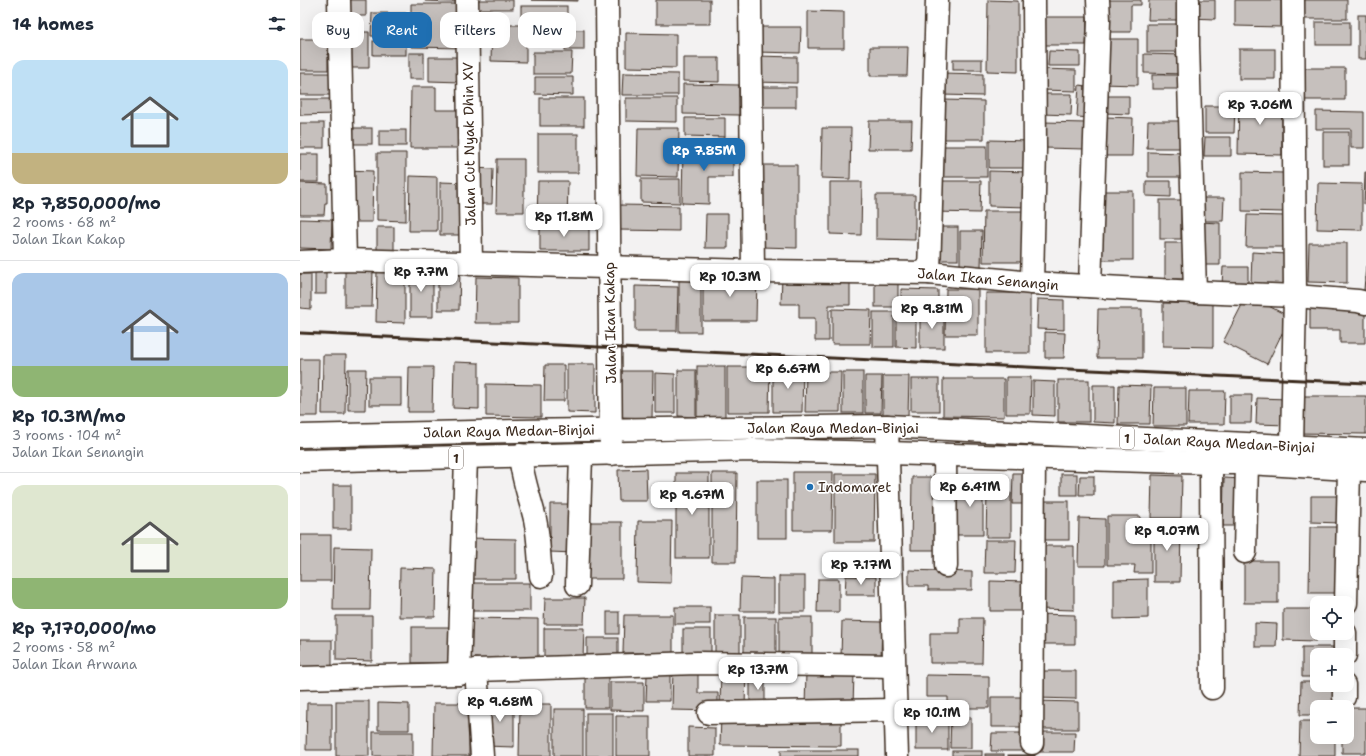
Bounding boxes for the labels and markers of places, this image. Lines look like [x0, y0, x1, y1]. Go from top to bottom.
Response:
pin: Rp 7.06M [1219, 92, 1301, 126]
pin: Rp 7.85M [663, 138, 745, 172]
pin: Rp 11.8M [523, 204, 605, 238]
pin: Rp 7.7M [384, 259, 458, 293]
pin: Rp 10.3M [689, 264, 771, 298]
pin: Rp 9.81M [891, 296, 973, 330]
pin: Rp 6.67M [747, 356, 829, 390]
pin: Rp 6.41M [929, 474, 1011, 508]
place label: Indomaret [818, 478, 891, 496]
pin: Rp 9.67M [651, 482, 733, 516]
marker: Indomaret [805, 482, 815, 492]
pin: Rp 9.07M [1126, 518, 1208, 552]
pin: Rp 7.17M [820, 552, 902, 586]
pin: Rp 13.7M [717, 657, 799, 691]
pin: Rp 9.68M [459, 689, 541, 723]
pin: Rp 10.1M [891, 700, 973, 734]

